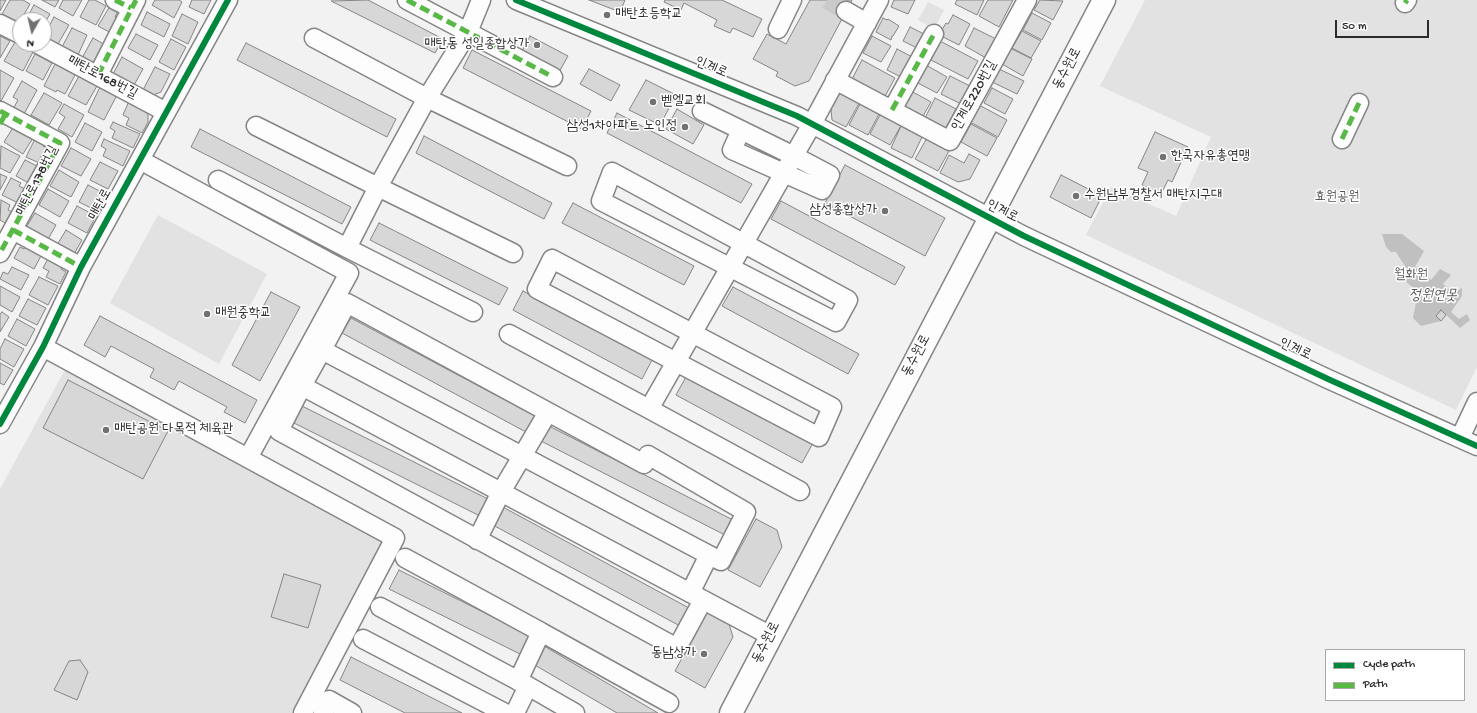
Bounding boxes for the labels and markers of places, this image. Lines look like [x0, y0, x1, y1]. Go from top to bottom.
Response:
place label: 매탄초등학교 [615, 7, 683, 23]
marker: 매탄초등학교 [602, 10, 612, 20]
place label: 매탄동 성일종합상가 [424, 37, 529, 53]
marker: 매탄동 성일종합상가 [532, 40, 542, 50]
place label: 벧엘교회 [661, 94, 706, 110]
marker: 벧엘교회 [648, 97, 658, 107]
place label: 삼성1차아파트 노인정 [567, 119, 677, 135]
marker: 삼성1차아파트 노인정 [680, 122, 690, 132]
place label: 한국자유총연맹 [1171, 149, 1250, 165]
marker: 한국자유총연맹 [1158, 152, 1168, 162]
place label: 수원남부경찰서 매탄지구대 [1084, 188, 1223, 204]
marker: 수원남부경찰서 매탄지구대 [1071, 191, 1081, 201]
place label: 삼성종합상가 [809, 203, 877, 219]
marker: 삼성종합상가 [880, 206, 890, 216]
place label: 매원중학교 [215, 306, 271, 322]
marker: 매원중학교 [202, 309, 212, 319]
place label: 매탄공원 다목적 체육관 [114, 422, 233, 438]
marker: 매탄공원 다목적 체육관 [101, 425, 111, 435]
place label: 동남상가 [651, 646, 696, 662]
marker: 동남상가 [699, 649, 709, 659]

